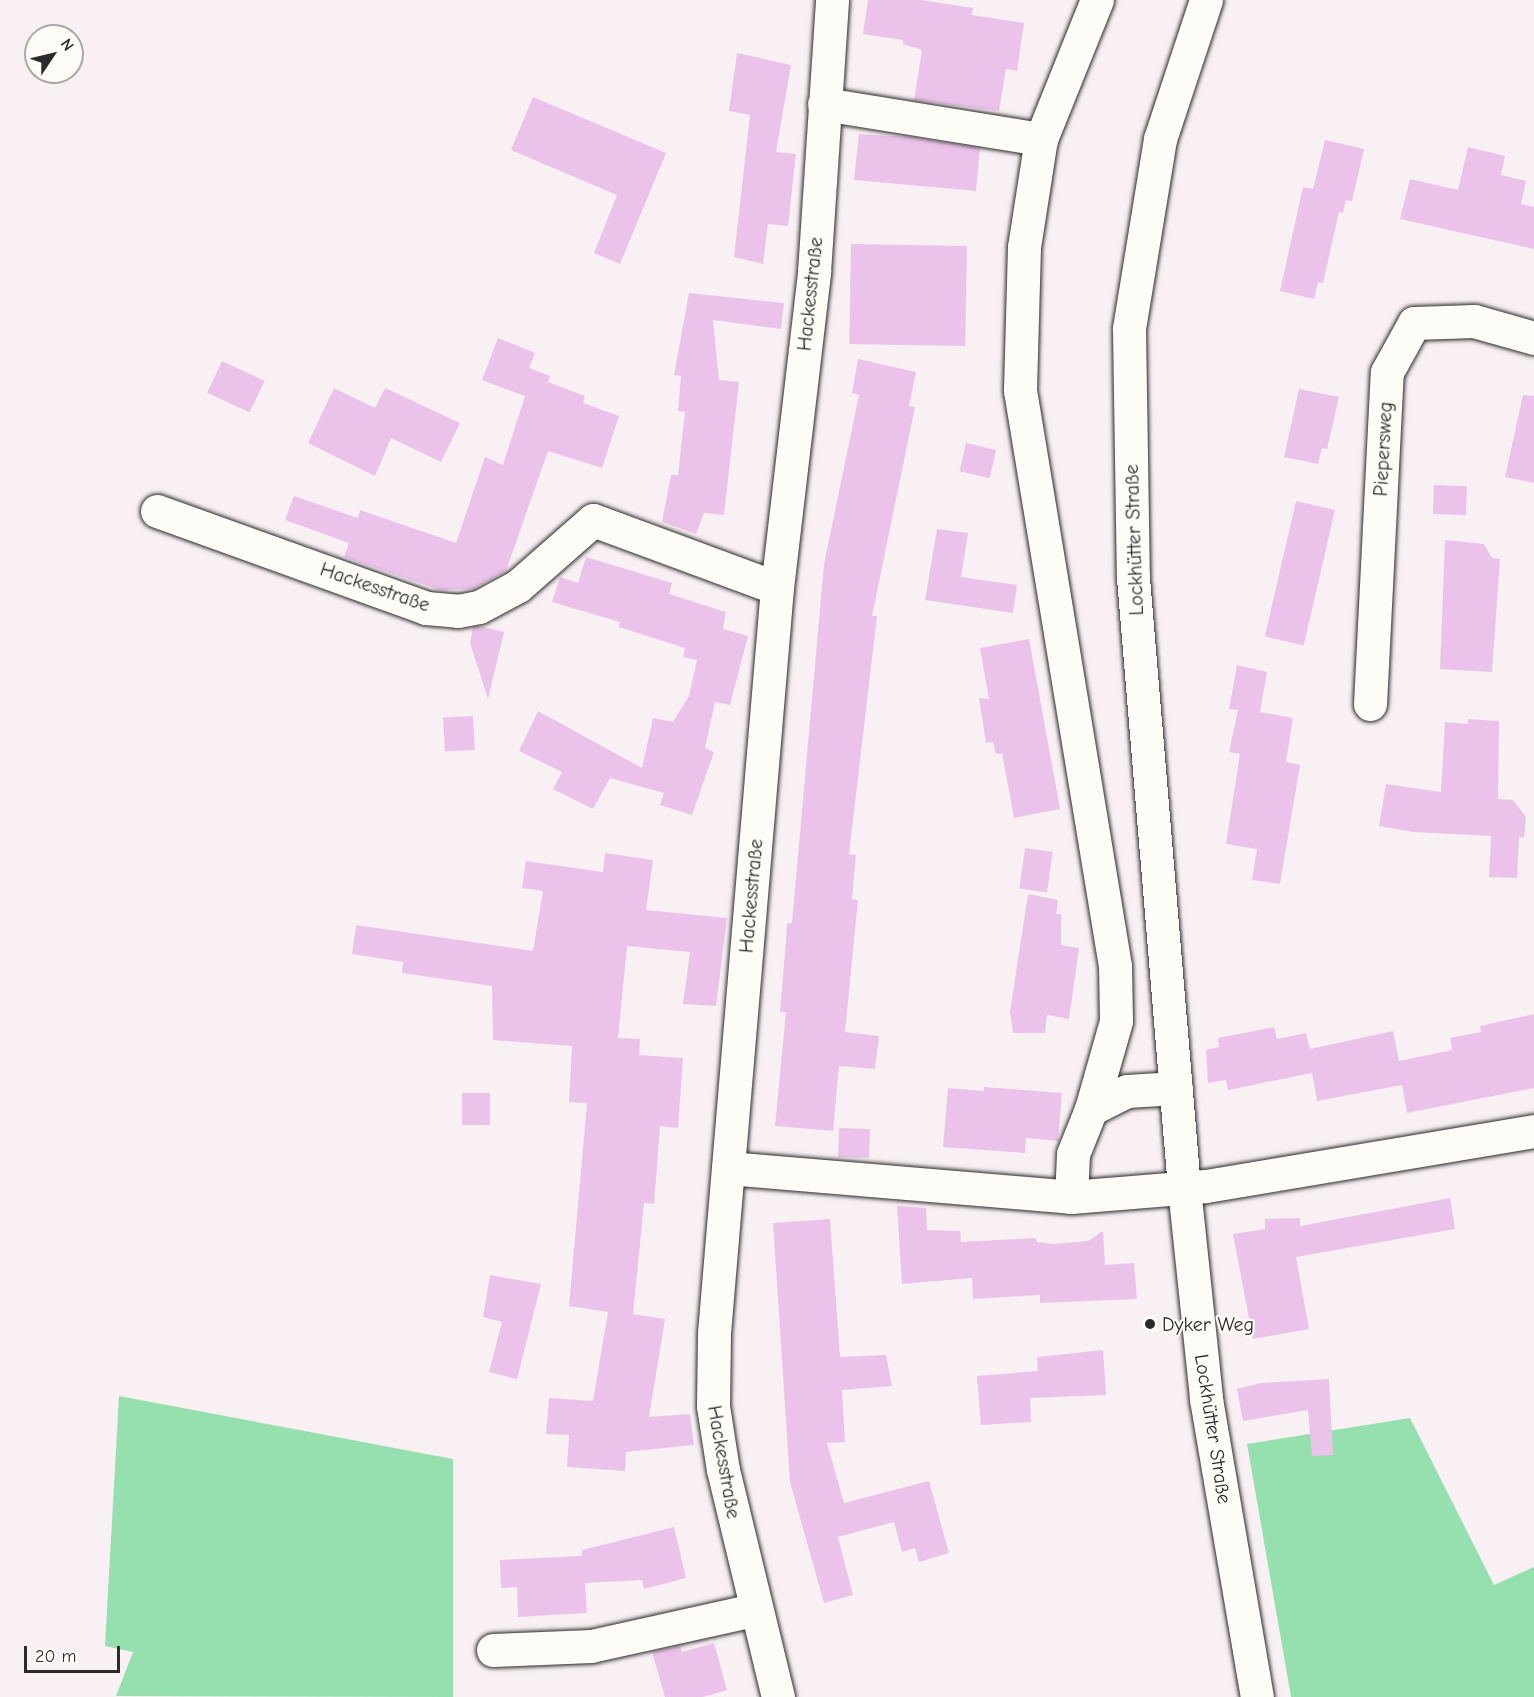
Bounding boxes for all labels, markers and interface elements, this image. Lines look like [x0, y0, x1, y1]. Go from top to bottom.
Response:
north arrow [24, 24, 84, 84]
text: N [57, 35, 77, 54]
street label: Hackesstraße [792, 236, 828, 352]
street label: Piepersweg [1369, 401, 1397, 497]
street label: Lockhütter Straße [1119, 464, 1149, 616]
street label: Hackesstraße [317, 557, 433, 617]
street label: Hackesstraße [734, 838, 768, 954]
place label: Dyker Weg [1162, 1312, 1254, 1336]
marker: Dyker Weg [1143, 1317, 1157, 1331]
street label: Lockhütter Straße [1189, 1352, 1237, 1506]
street label: Hackesstraße [702, 1404, 746, 1520]
scale bar [27, 1634, 123, 1672]
text: 20 m [35, 1646, 76, 1667]

